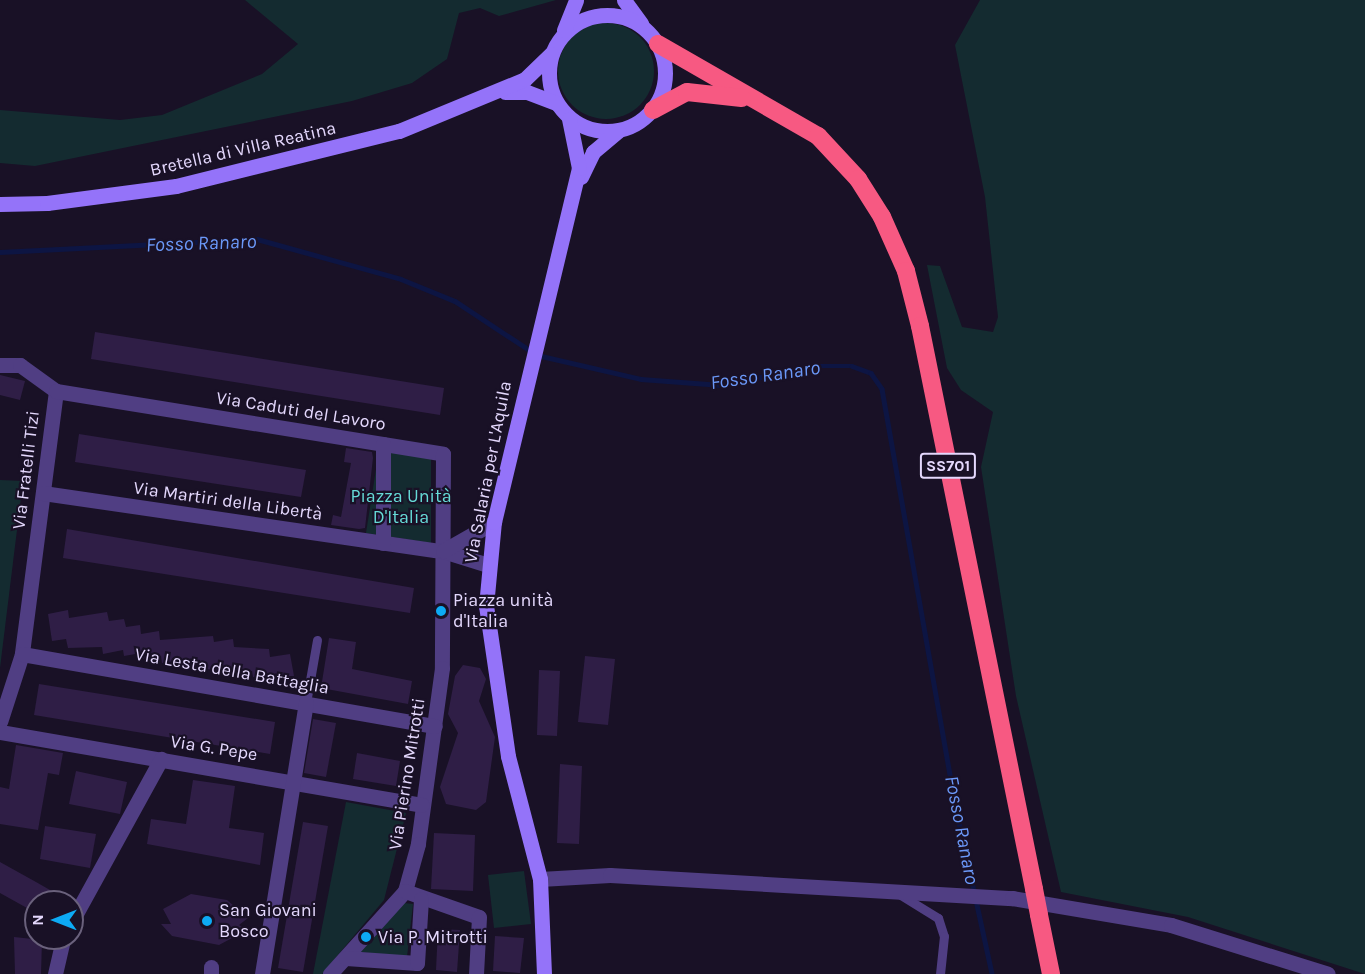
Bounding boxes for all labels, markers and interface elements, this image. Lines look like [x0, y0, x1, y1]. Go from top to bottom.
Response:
street label: Bretella di Villa Reatina [148, 117, 338, 181]
water label: Fosso Ranaro [145, 229, 257, 257]
water label: Fosso Ranaro [709, 355, 821, 395]
street label: Via Salaria per L'Aquila [460, 379, 516, 565]
street label: Via Caduti del Lavoro [215, 387, 387, 435]
street label: Via Fratelli Tizi [8, 409, 44, 531]
road number: SS701 [920, 453, 976, 479]
street label: Via Martiri della Libertà [132, 477, 324, 525]
park label: Piazza Unità D'Italia [350, 486, 452, 528]
place label: Piazza unità d'Italia [453, 590, 553, 632]
marker: Piazza unità d'Italia [434, 604, 448, 618]
street label: Via Lesta della Battaglia [133, 643, 331, 699]
street label: Via Pierino Mitrotti [384, 696, 430, 852]
street label: Via G. Pepe [169, 730, 259, 766]
water label: Fosso Ranaro [940, 773, 984, 887]
north arrow [24, 890, 84, 950]
place label: San Giovani Bosco [219, 900, 317, 942]
text: N [28, 914, 47, 926]
marker: San Giovani Bosco [200, 914, 214, 928]
place label: Via P. Mitrotti [378, 926, 488, 948]
marker: Via P. Mitrotti [359, 930, 373, 944]

